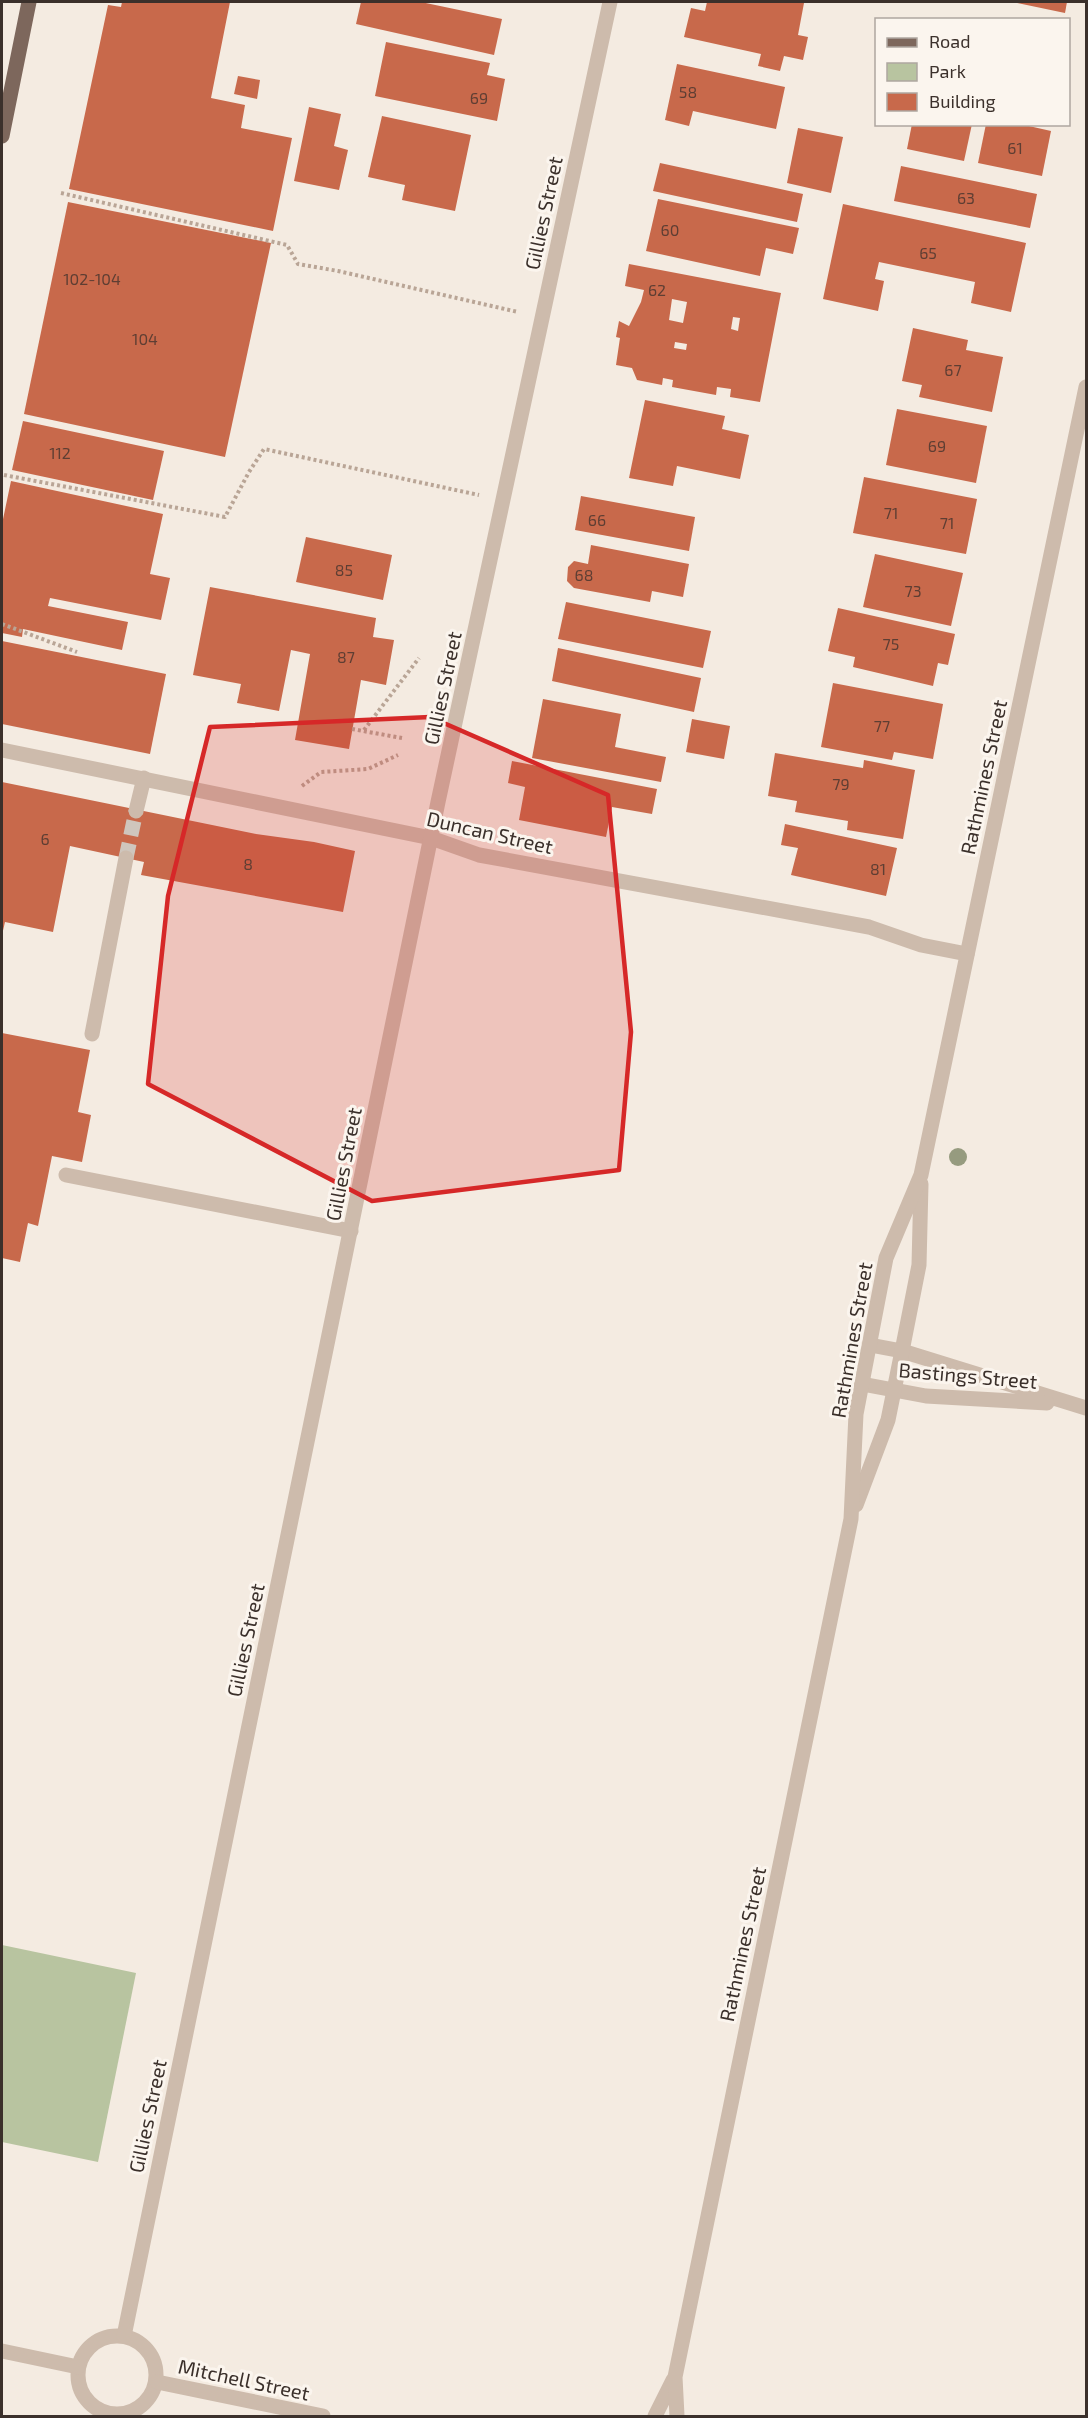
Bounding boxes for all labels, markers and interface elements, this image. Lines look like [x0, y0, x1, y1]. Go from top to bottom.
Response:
legend [875, 18, 1070, 126]
text: Road [929, 30, 970, 52]
text: Park [929, 60, 966, 82]
house number: 58 [679, 82, 697, 101]
house number: 69 [470, 88, 488, 107]
text: Building [929, 90, 996, 112]
house number: 61 [1007, 138, 1023, 157]
street label: Gillies Street [519, 154, 567, 272]
house number: 63 [957, 188, 975, 207]
house number: 60 [661, 220, 679, 239]
house number: 65 [919, 243, 937, 262]
house number: 102-104 [63, 269, 121, 288]
house number: 62 [648, 280, 666, 299]
house number: 104 [132, 329, 158, 348]
house number: 67 [944, 360, 962, 379]
house number: 69 [928, 436, 946, 455]
house number: 112 [49, 443, 71, 462]
house number: 71 [884, 503, 898, 522]
house number: 66 [588, 510, 606, 529]
house number: 71 [940, 513, 954, 532]
house number: 85 [335, 560, 353, 579]
house number: 68 [575, 565, 593, 584]
house number: 73 [904, 581, 922, 600]
street label: Gillies Street [418, 629, 466, 747]
house number: 75 [883, 634, 899, 653]
house number: 87 [337, 647, 355, 666]
street label: Rathmines Street [955, 697, 1011, 857]
house number: 77 [874, 716, 890, 735]
house number: 79 [832, 774, 850, 793]
street label: Duncan Street [425, 806, 556, 858]
house number: 6 [40, 829, 50, 848]
house number: 8 [243, 854, 253, 873]
house number: 81 [870, 859, 886, 878]
street label: Gillies Street [320, 1105, 366, 1223]
street label: Rathmines Street [825, 1260, 877, 1420]
street label: Bastings Street [898, 1357, 1039, 1393]
street label: Gillies Street [221, 1581, 269, 1699]
street label: Rathmines Street [714, 1864, 770, 2024]
street label: Gillies Street [123, 2057, 171, 2175]
street label: Mitchell Street [176, 2353, 312, 2405]

